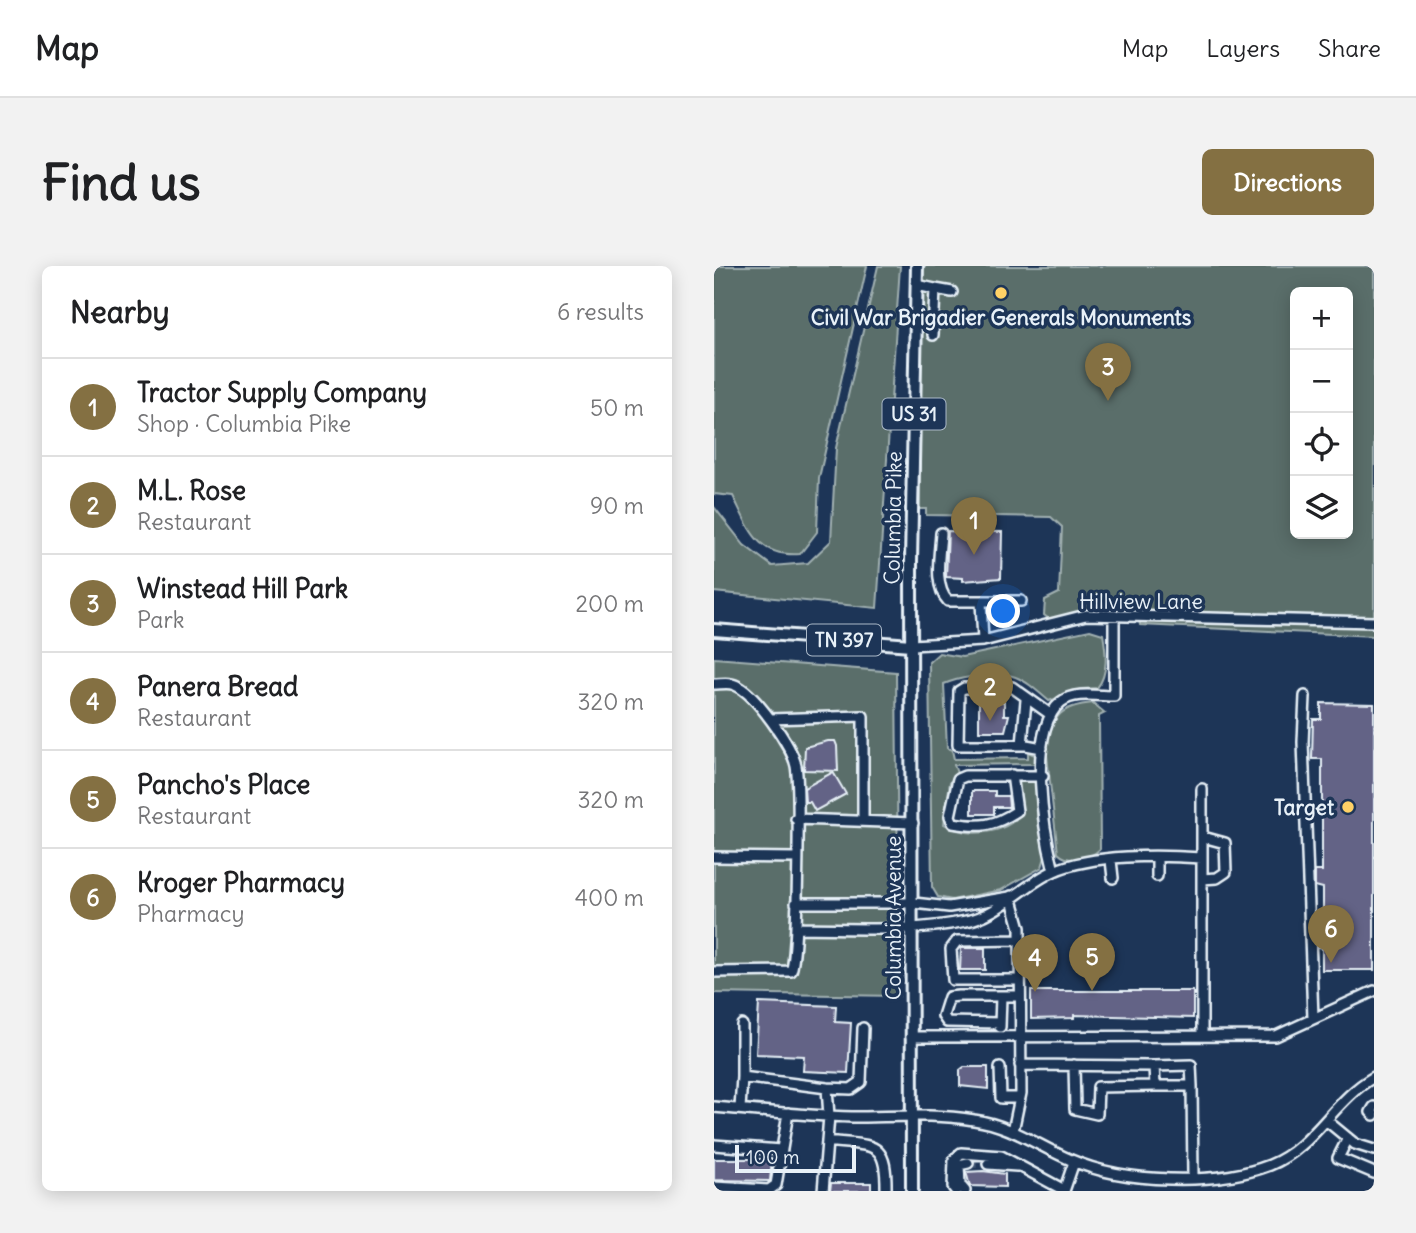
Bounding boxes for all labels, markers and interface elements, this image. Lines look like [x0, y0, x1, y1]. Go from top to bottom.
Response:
text: Map [35, 27, 99, 69]
text: Map [1122, 33, 1168, 63]
text: Layers [1206, 33, 1280, 63]
text: Share [1318, 33, 1381, 63]
button: Directions [1202, 149, 1374, 215]
text: Find us [42, 152, 200, 213]
marker: Civil War Brigadier Generals Monuments [993, 285, 1009, 301]
map controls [1290, 287, 1353, 539]
button: + [1290, 287, 1353, 350]
text: Nearby [70, 293, 170, 331]
text: 6 results [557, 297, 644, 326]
place label: Civil War Brigadier Generals Monuments [811, 304, 1192, 331]
pin: 3 [1085, 343, 1131, 401]
button: − [1290, 350, 1353, 413]
text: Tractor Supply Company [137, 376, 427, 409]
text: 1 [88, 393, 98, 422]
text: 50 m [590, 393, 644, 422]
road number: US 31 [882, 398, 946, 430]
text: Shop · Columbia Pike [137, 409, 351, 438]
button: locate [1290, 413, 1353, 476]
street label: Columbia Pike [878, 451, 908, 585]
text: M.L. Rose [137, 474, 246, 507]
button: layers [1290, 476, 1353, 539]
text: 2 [87, 491, 99, 520]
text: 90 m [590, 491, 644, 520]
pin: 1 [951, 497, 997, 555]
text: Restaurant [137, 507, 251, 536]
text: Winstead Hill Park [137, 572, 348, 605]
street label: Hillview Lane [1079, 588, 1203, 615]
text: 3 [86, 589, 100, 618]
text: 200 m [575, 589, 644, 618]
your location [986, 594, 1020, 628]
text: Park [137, 605, 185, 634]
road number: TN 397 [807, 624, 881, 656]
pin: 2 [967, 663, 1013, 721]
text: Panera Bread [137, 670, 298, 703]
text: 4 [86, 687, 100, 716]
text: 320 m [578, 687, 644, 716]
text: Restaurant [137, 703, 251, 732]
text: Pancho's Place [137, 768, 310, 801]
text: 5 [86, 785, 100, 814]
text: 320 m [578, 785, 644, 814]
place label: Target [1274, 794, 1335, 821]
marker: Target [1340, 799, 1356, 815]
text: Restaurant [137, 801, 251, 830]
street label: Columbia Avenue [880, 836, 907, 1000]
text: Kroger Pharmacy [137, 866, 345, 899]
text: 6 [86, 883, 100, 912]
text: 400 m [575, 883, 644, 912]
text: Pharmacy [137, 899, 245, 928]
pin: 6 [1308, 905, 1354, 963]
pin: 5 [1069, 933, 1115, 991]
pin: 4 [1012, 934, 1058, 992]
scale bar [735, 1142, 856, 1174]
text: 100 m [746, 1145, 800, 1169]

